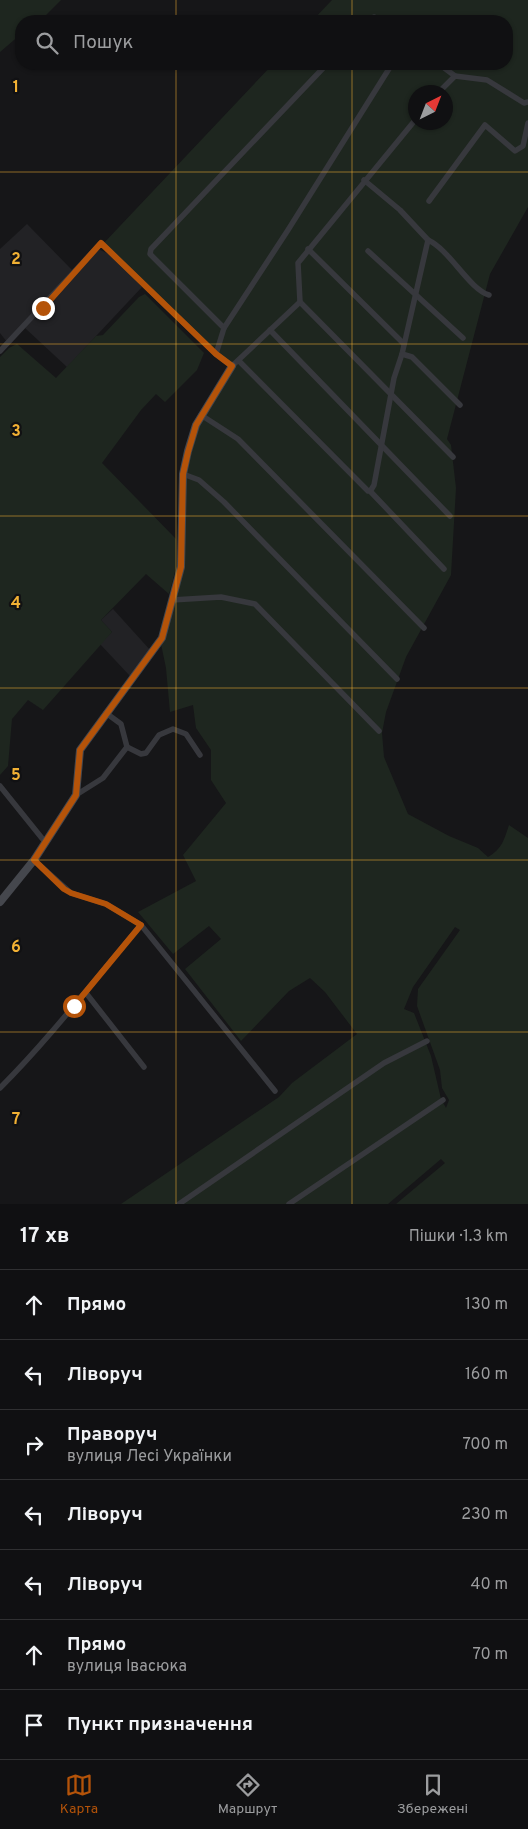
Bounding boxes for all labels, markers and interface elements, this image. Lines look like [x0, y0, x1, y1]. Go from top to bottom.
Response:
search box [15, 15, 513, 70]
icon: search [33, 29, 61, 57]
text: Пошук [73, 31, 133, 55]
text: 1 [13, 78, 19, 98]
north arrow [408, 85, 453, 130]
text: 2 [11, 250, 21, 270]
route end [32, 297, 55, 320]
text: 3 [11, 422, 21, 442]
text: 4 [11, 594, 21, 614]
text: 5 [11, 766, 21, 786]
text: 6 [11, 938, 21, 958]
route start [63, 995, 86, 1018]
text: 7 [12, 1110, 20, 1130]
text: 17 хв [20, 1223, 70, 1250]
text: Пішки · 1.3 km [409, 1227, 508, 1247]
icon: ahead [20, 1291, 48, 1319]
text: Прямо [67, 1293, 126, 1317]
text: 130 m [465, 1295, 508, 1315]
icon: left [20, 1361, 48, 1389]
text: Ліворуч [67, 1363, 143, 1387]
text: 160 m [465, 1365, 508, 1385]
text: Праворуч [67, 1423, 158, 1447]
icon: right [20, 1431, 48, 1459]
text: 700 m [462, 1435, 508, 1455]
text: вулиця Лесі Українки [67, 1447, 232, 1467]
icon: left [20, 1501, 48, 1529]
text: Ліворуч [67, 1503, 143, 1527]
text: 230 m [461, 1505, 508, 1525]
icon: left [20, 1571, 48, 1599]
text: Ліворуч [67, 1573, 143, 1597]
text: 40 m [470, 1575, 508, 1595]
text: Прямо [67, 1633, 126, 1657]
icon: ahead [20, 1641, 48, 1669]
text: 70 m [473, 1645, 508, 1665]
text: вулиця Івасюка [67, 1657, 187, 1677]
icon: arrive [20, 1711, 48, 1739]
text: Пункт призначення [67, 1713, 253, 1737]
tab: Карта [60, 1771, 98, 1818]
tab: Маршрут [218, 1771, 277, 1818]
tab: Збережені [397, 1771, 468, 1818]

